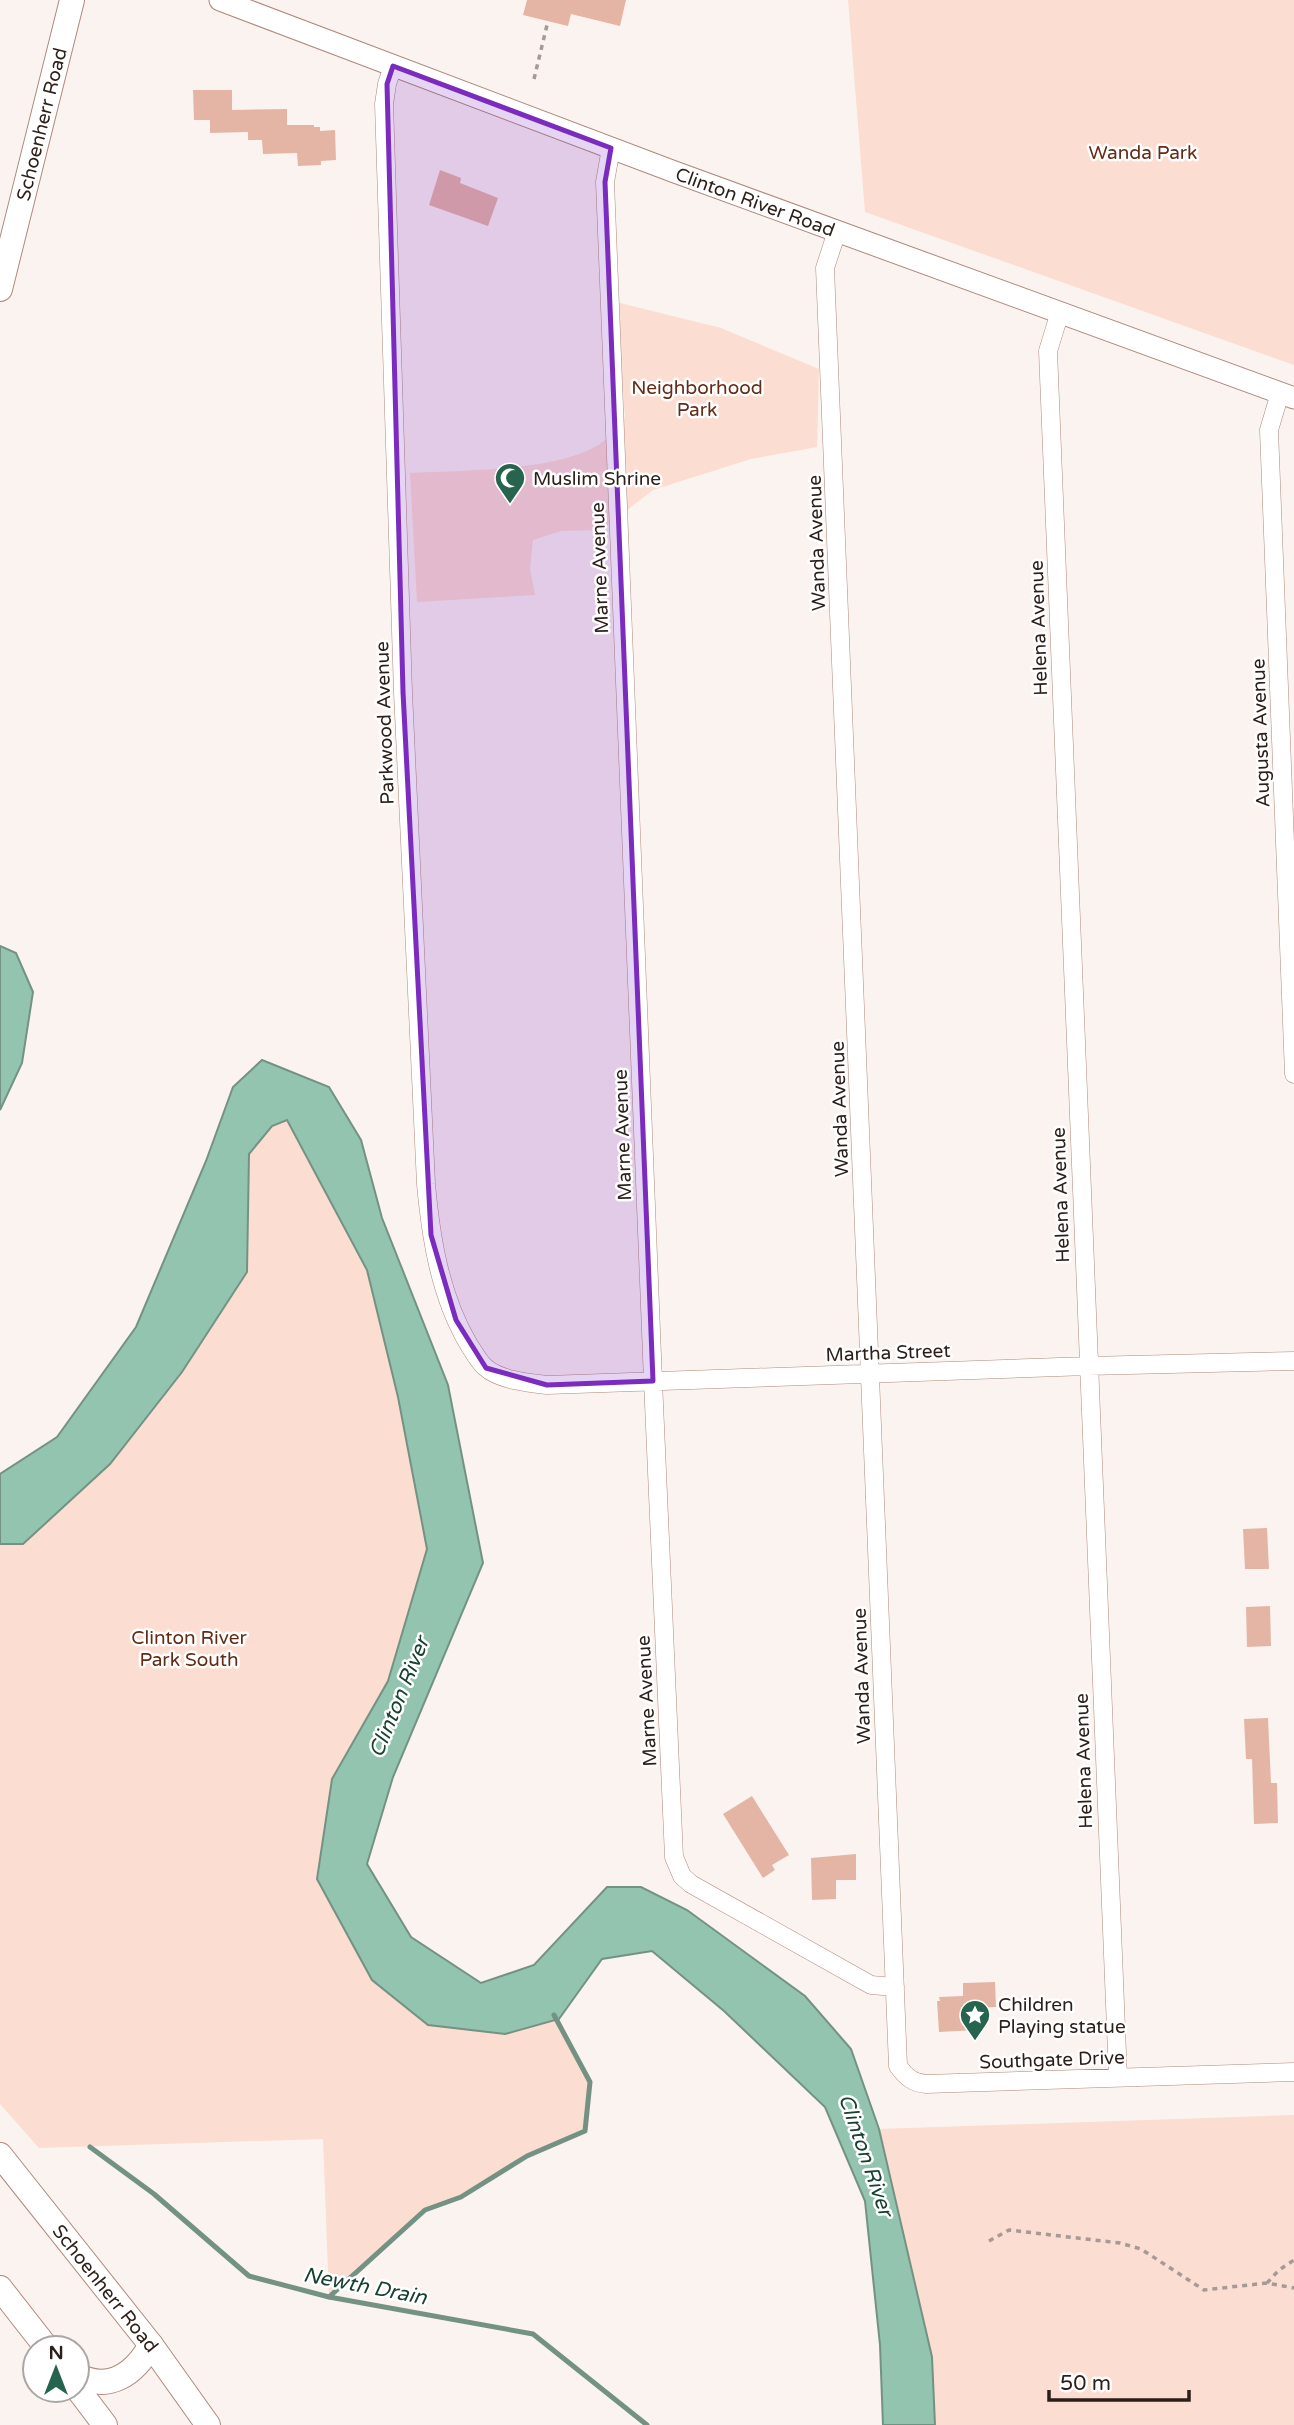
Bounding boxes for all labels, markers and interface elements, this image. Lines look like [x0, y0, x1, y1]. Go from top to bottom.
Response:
street label: Schoenherr Road [12, 45, 72, 203]
park label: Wanda Park [1089, 142, 1197, 164]
street label: Clinton River Road [672, 163, 838, 242]
park label: Neighborhood Park [631, 377, 763, 421]
mosque icon: Muslim Shrine [493, 461, 527, 505]
place label: Muslim Shrine [533, 468, 661, 490]
street label: Wanda Avenue [804, 474, 830, 611]
street label: Marne Avenue [587, 502, 613, 634]
street label: Helena Avenue [1026, 560, 1052, 696]
street label: Parkwood Avenue [371, 641, 399, 805]
street label: Augusta Avenue [1247, 658, 1275, 808]
street label: Wanda Avenue [827, 1040, 853, 1177]
street label: Marne Avenue [610, 1069, 636, 1201]
street label: Helena Avenue [1048, 1127, 1074, 1263]
street label: Martha Street [825, 1340, 951, 1366]
street label: Wanda Avenue [849, 1607, 875, 1744]
park label: Clinton River Park South [131, 1627, 247, 1671]
water label: Clinton River [364, 1631, 436, 1761]
street label: Marne Avenue [633, 1635, 661, 1767]
street label: Helena Avenue [1071, 1693, 1097, 1829]
place label: Children Playing statue [998, 1994, 1126, 2038]
place icon: Children Playing statue [958, 1998, 992, 2042]
street label: Southgate Drive [979, 2046, 1125, 2074]
water label: Clinton River [833, 2091, 899, 2222]
street label: Schoenherr Road [48, 2220, 162, 2357]
water label: Newth Drain [301, 2262, 430, 2311]
north arrow [21, 2334, 91, 2404]
text: N [48, 2342, 64, 2364]
scale bar [1049, 2358, 1189, 2402]
text: 50 m [1060, 2371, 1111, 2396]

